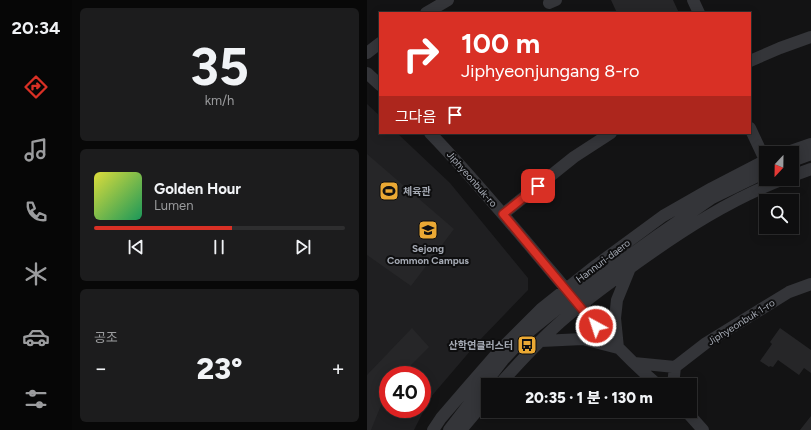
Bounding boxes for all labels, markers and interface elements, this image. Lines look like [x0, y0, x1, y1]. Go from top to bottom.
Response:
text: 20:34 [12, 17, 60, 39]
text: 100 m [461, 26, 540, 60]
icon: right [395, 28, 447, 80]
text: 35 [190, 36, 249, 98]
text: Jiphyeonjungang 8-ro [461, 60, 639, 82]
icon: directions [22, 73, 50, 101]
text: km/h [205, 93, 234, 108]
icon: arrive [444, 104, 466, 126]
text: 그다음 [395, 108, 436, 126]
icon: music [22, 136, 50, 164]
north arrow [759, 146, 799, 186]
map controls [759, 146, 799, 234]
street label: Jiphyeonbuk-ro [444, 148, 500, 210]
pin [521, 169, 555, 203]
icon: arrive [527, 175, 549, 197]
text: Golden Hour [154, 180, 241, 198]
sports icon: 체육관 [378, 180, 400, 202]
place label: 체육관 [403, 185, 431, 198]
button: search [759, 194, 799, 234]
icon: phone [22, 198, 50, 226]
text: Lumen [154, 198, 193, 213]
school or university icon: Sejong Common Campus [417, 219, 439, 241]
icon: previous [125, 236, 147, 258]
icon: pause [208, 236, 230, 258]
icon: next [292, 236, 314, 258]
street label: Hannuri-daero [573, 236, 633, 286]
place label: Sejong Common Campus [387, 242, 469, 267]
icon: climate [22, 260, 50, 288]
street label: Jiphyeonbuk 1-ro [705, 296, 777, 348]
position arrow [575, 305, 617, 347]
icon: car [22, 323, 50, 351]
text: 공조 [94, 330, 118, 345]
bus stop icon: 산학연클러스터 [516, 334, 538, 356]
place label: 산학연클러스터 [449, 339, 513, 352]
text: 23° [197, 350, 242, 387]
text: − [94, 355, 108, 382]
text: + [331, 355, 345, 382]
speed limit sign: 40 [379, 366, 431, 418]
icon: filters [22, 385, 50, 413]
text: 20:35 · 1 분 · 130 m [525, 389, 653, 407]

